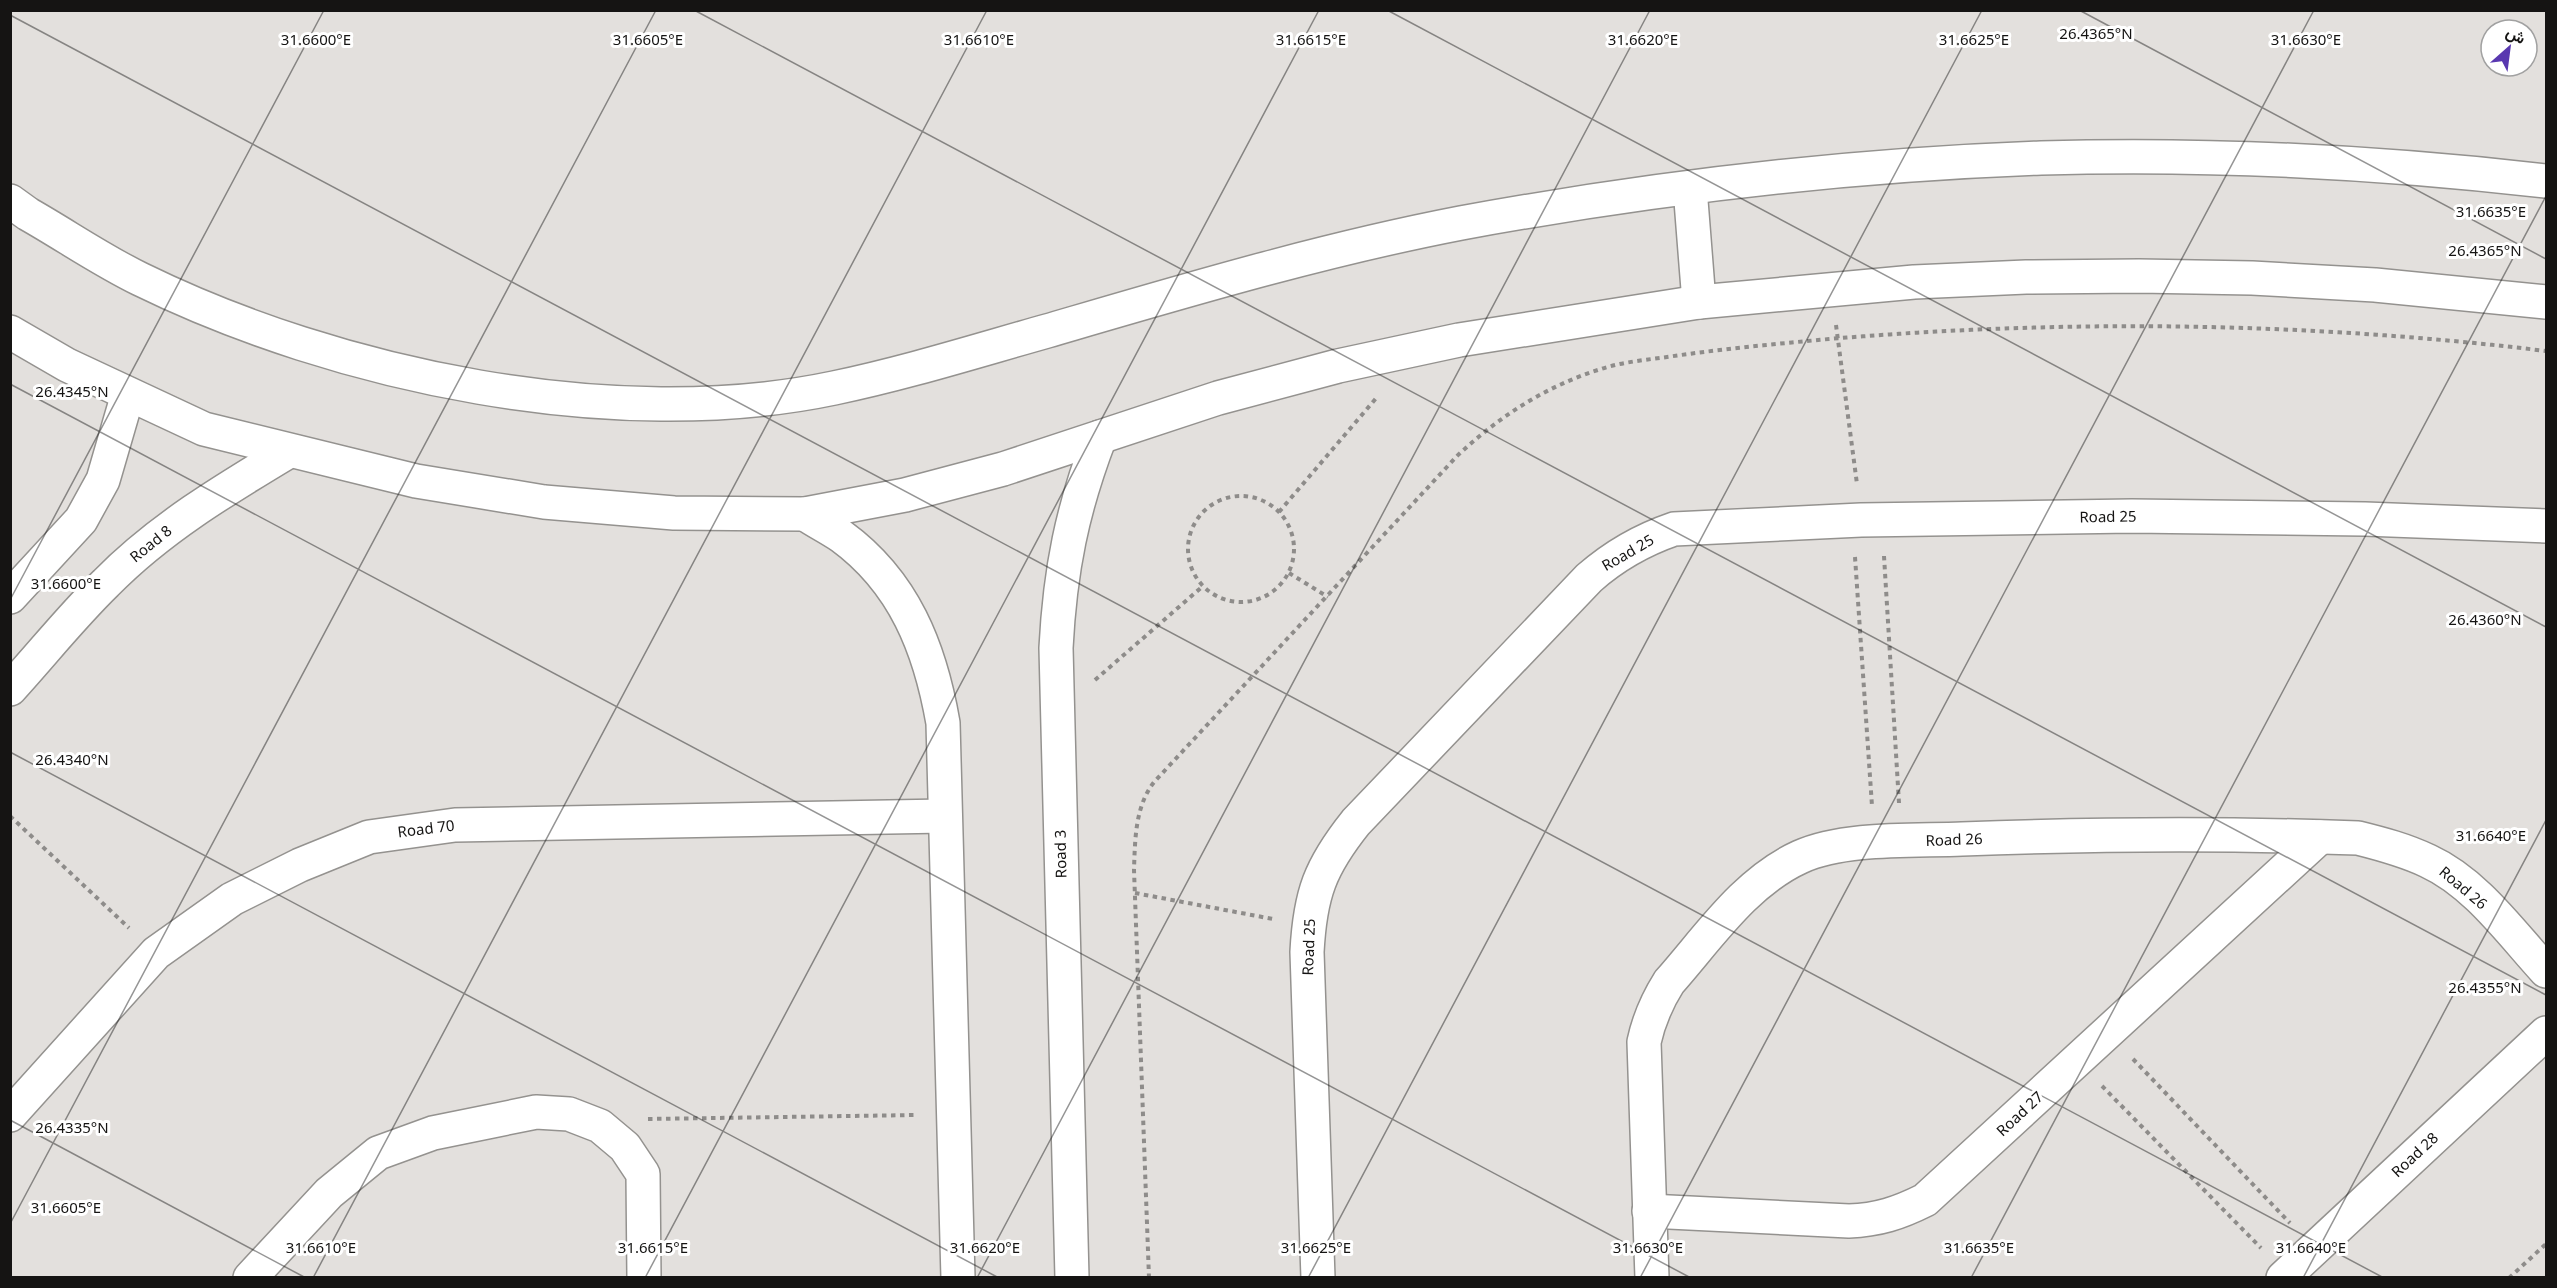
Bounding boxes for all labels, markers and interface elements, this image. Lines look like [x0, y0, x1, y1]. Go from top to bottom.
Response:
north arrow [2479, 18, 2539, 78]
text: ش [2502, 21, 2530, 49]
text: 26.4365°N [2059, 23, 2133, 43]
text: 31.6600°E [281, 29, 351, 49]
text: 31.6605°E [613, 29, 683, 49]
text: 31.6610°E [944, 29, 1014, 49]
text: 31.6615°E [1276, 29, 1346, 49]
text: 31.6620°E [1608, 29, 1678, 49]
text: 31.6625°E [1939, 29, 2009, 49]
text: 31.6630°E [2271, 29, 2341, 49]
text: 31.6635°E [2456, 201, 2526, 221]
text: 26.4365°N [2448, 240, 2522, 260]
text: 26.4345°N [35, 381, 109, 401]
street label: Road 25 [2079, 506, 2137, 526]
street label: Road 8 [125, 520, 176, 566]
street label: Road 25 [1598, 529, 1657, 575]
text: 31.6600°E [31, 573, 101, 593]
text: 26.4360°N [2448, 609, 2522, 629]
text: 26.4340°N [35, 749, 109, 769]
street label: Road 70 [396, 815, 455, 841]
text: 31.6640°E [2456, 825, 2526, 845]
street label: Road 26 [1925, 828, 1983, 850]
street label: Road 3 [1050, 830, 1070, 878]
street label: Road 26 [2435, 861, 2492, 913]
street label: Road 25 [1297, 918, 1319, 976]
text: 26.4355°N [2448, 977, 2522, 997]
street label: Road 27 [1992, 1086, 2047, 1140]
text: 26.4335°N [35, 1117, 109, 1137]
street label: Road 28 [2387, 1127, 2442, 1181]
text: 31.6605°E [31, 1197, 101, 1217]
text: 31.6610°E [286, 1237, 356, 1257]
text: 31.6615°E [618, 1237, 688, 1257]
text: 31.6620°E [950, 1237, 1020, 1257]
text: 31.6625°E [1281, 1237, 1351, 1257]
text: 31.6630°E [1613, 1237, 1683, 1257]
text: 31.6635°E [1944, 1237, 2014, 1257]
text: 31.6640°E [2276, 1237, 2346, 1257]

